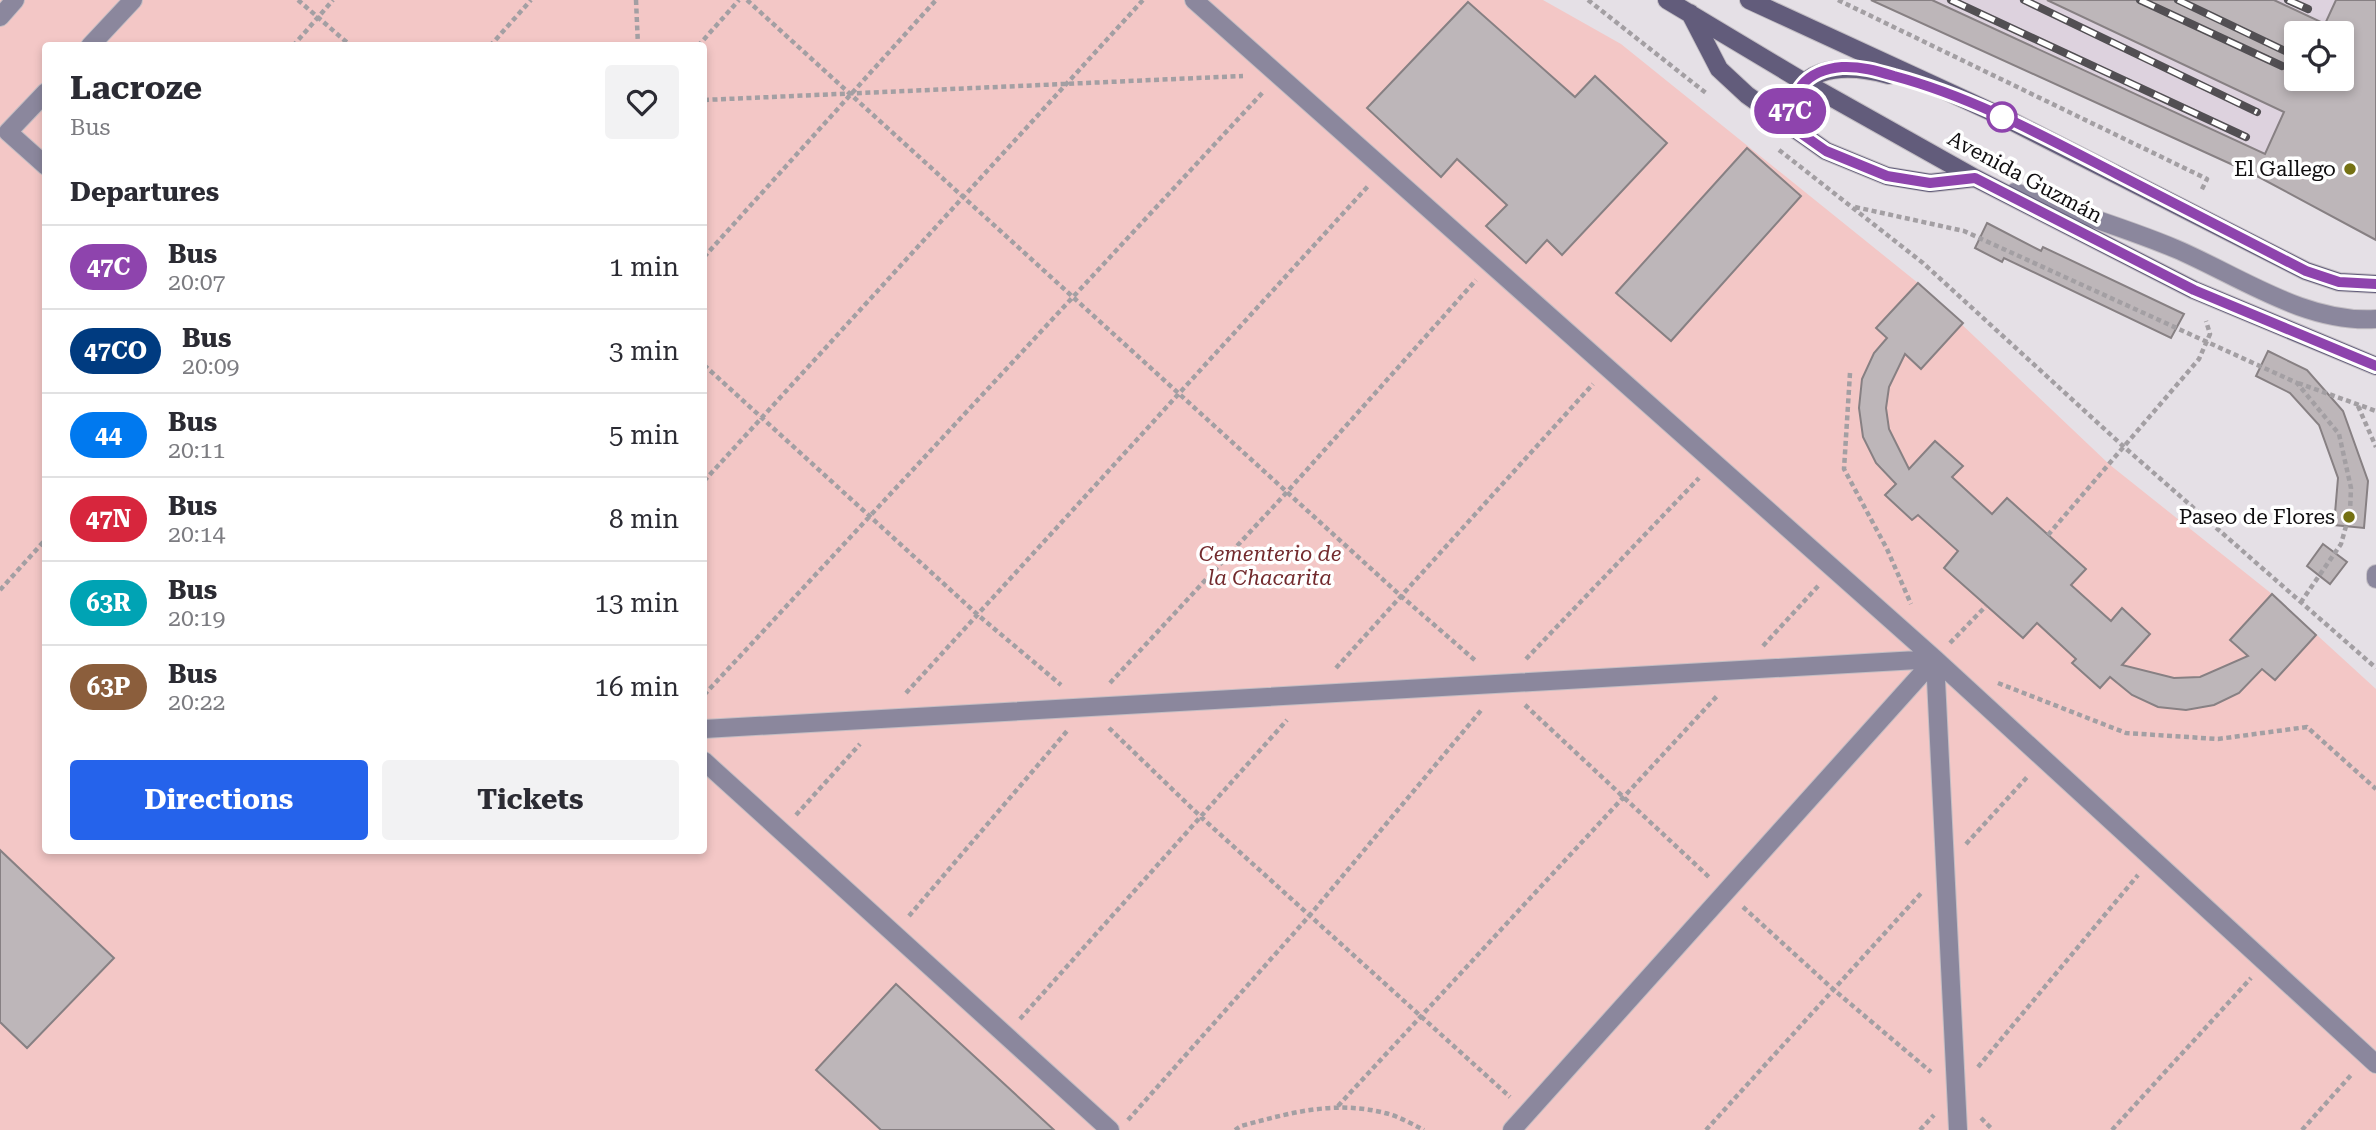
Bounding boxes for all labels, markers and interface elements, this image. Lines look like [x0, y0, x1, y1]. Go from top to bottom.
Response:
map controls [2284, 21, 2354, 91]
button: locate [2284, 21, 2354, 91]
button: heart [605, 65, 679, 139]
text: Lacroze [70, 68, 202, 107]
line badge: 47C [1750, 88, 1830, 134]
text: 47C [1768, 97, 1812, 125]
unlabelled marker [1987, 102, 2017, 132]
text: Bus [70, 114, 110, 141]
street label: Avenida Guzmán [1944, 126, 2107, 228]
place label: El Gallego [2234, 157, 2336, 181]
marker: El Gallego [2342, 161, 2358, 177]
text: Departures [70, 177, 219, 207]
text: Bus [168, 239, 217, 269]
text: 1 min [609, 252, 679, 282]
text: 47C [87, 253, 130, 281]
text: 20:07 [168, 269, 225, 296]
text: Bus [182, 323, 231, 353]
text: 3 min [609, 336, 679, 366]
text: 47CO [84, 337, 147, 365]
text: 20:09 [182, 353, 239, 380]
text: Bus [168, 407, 217, 437]
text: 5 min [609, 420, 679, 450]
text: 44 [95, 421, 122, 449]
text: 20:11 [168, 437, 225, 464]
text: Bus [168, 491, 217, 521]
text: 8 min [609, 504, 679, 534]
text: 47N [86, 505, 131, 533]
place label: Paseo de Flores [2179, 505, 2335, 529]
marker: Paseo de Flores [2341, 509, 2357, 525]
text: 20:14 [168, 521, 225, 548]
park label: Cementerio de la Chacarita [1199, 542, 1341, 590]
text: Bus [168, 575, 217, 605]
text: 13 min [595, 588, 679, 618]
text: 63R [86, 589, 131, 617]
text: 20:19 [168, 605, 225, 632]
text: Bus [168, 659, 217, 689]
text: 16 min [595, 672, 679, 702]
text: 63P [87, 673, 130, 701]
text: 20:22 [168, 689, 225, 716]
button: Directions [70, 760, 368, 840]
button: Tickets [382, 760, 679, 840]

